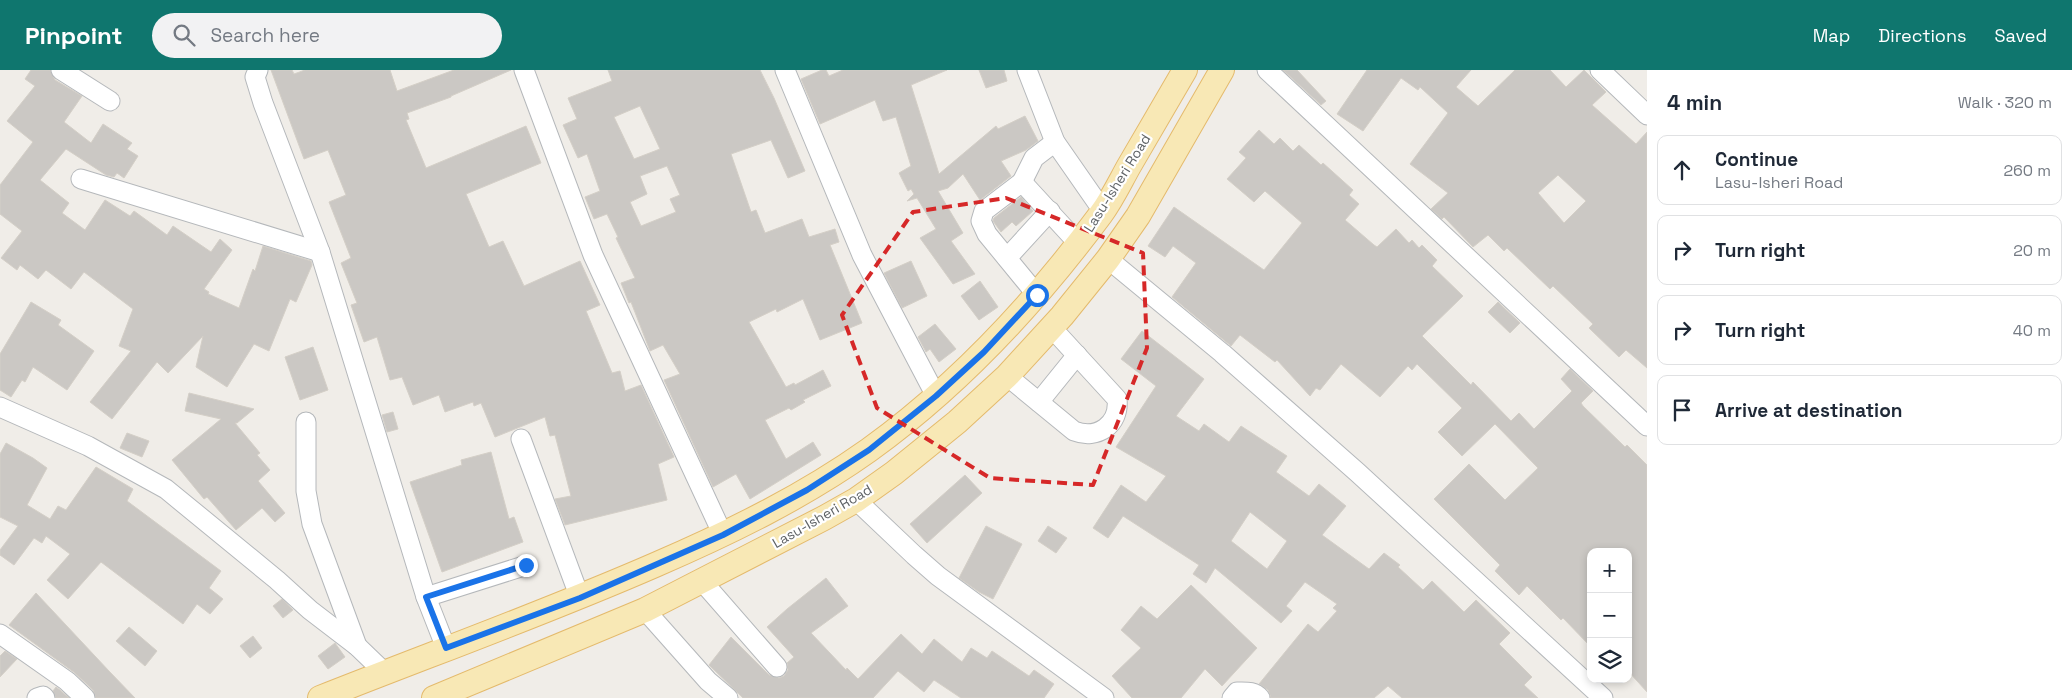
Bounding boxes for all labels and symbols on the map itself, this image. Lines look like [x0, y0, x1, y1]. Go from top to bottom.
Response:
street label: Lasu-Isheri Road [1080, 131, 1154, 235]
route start [1026, 284, 1049, 307]
street label: Lasu-Isheri Road [769, 480, 875, 552]
route end [515, 554, 538, 577]

